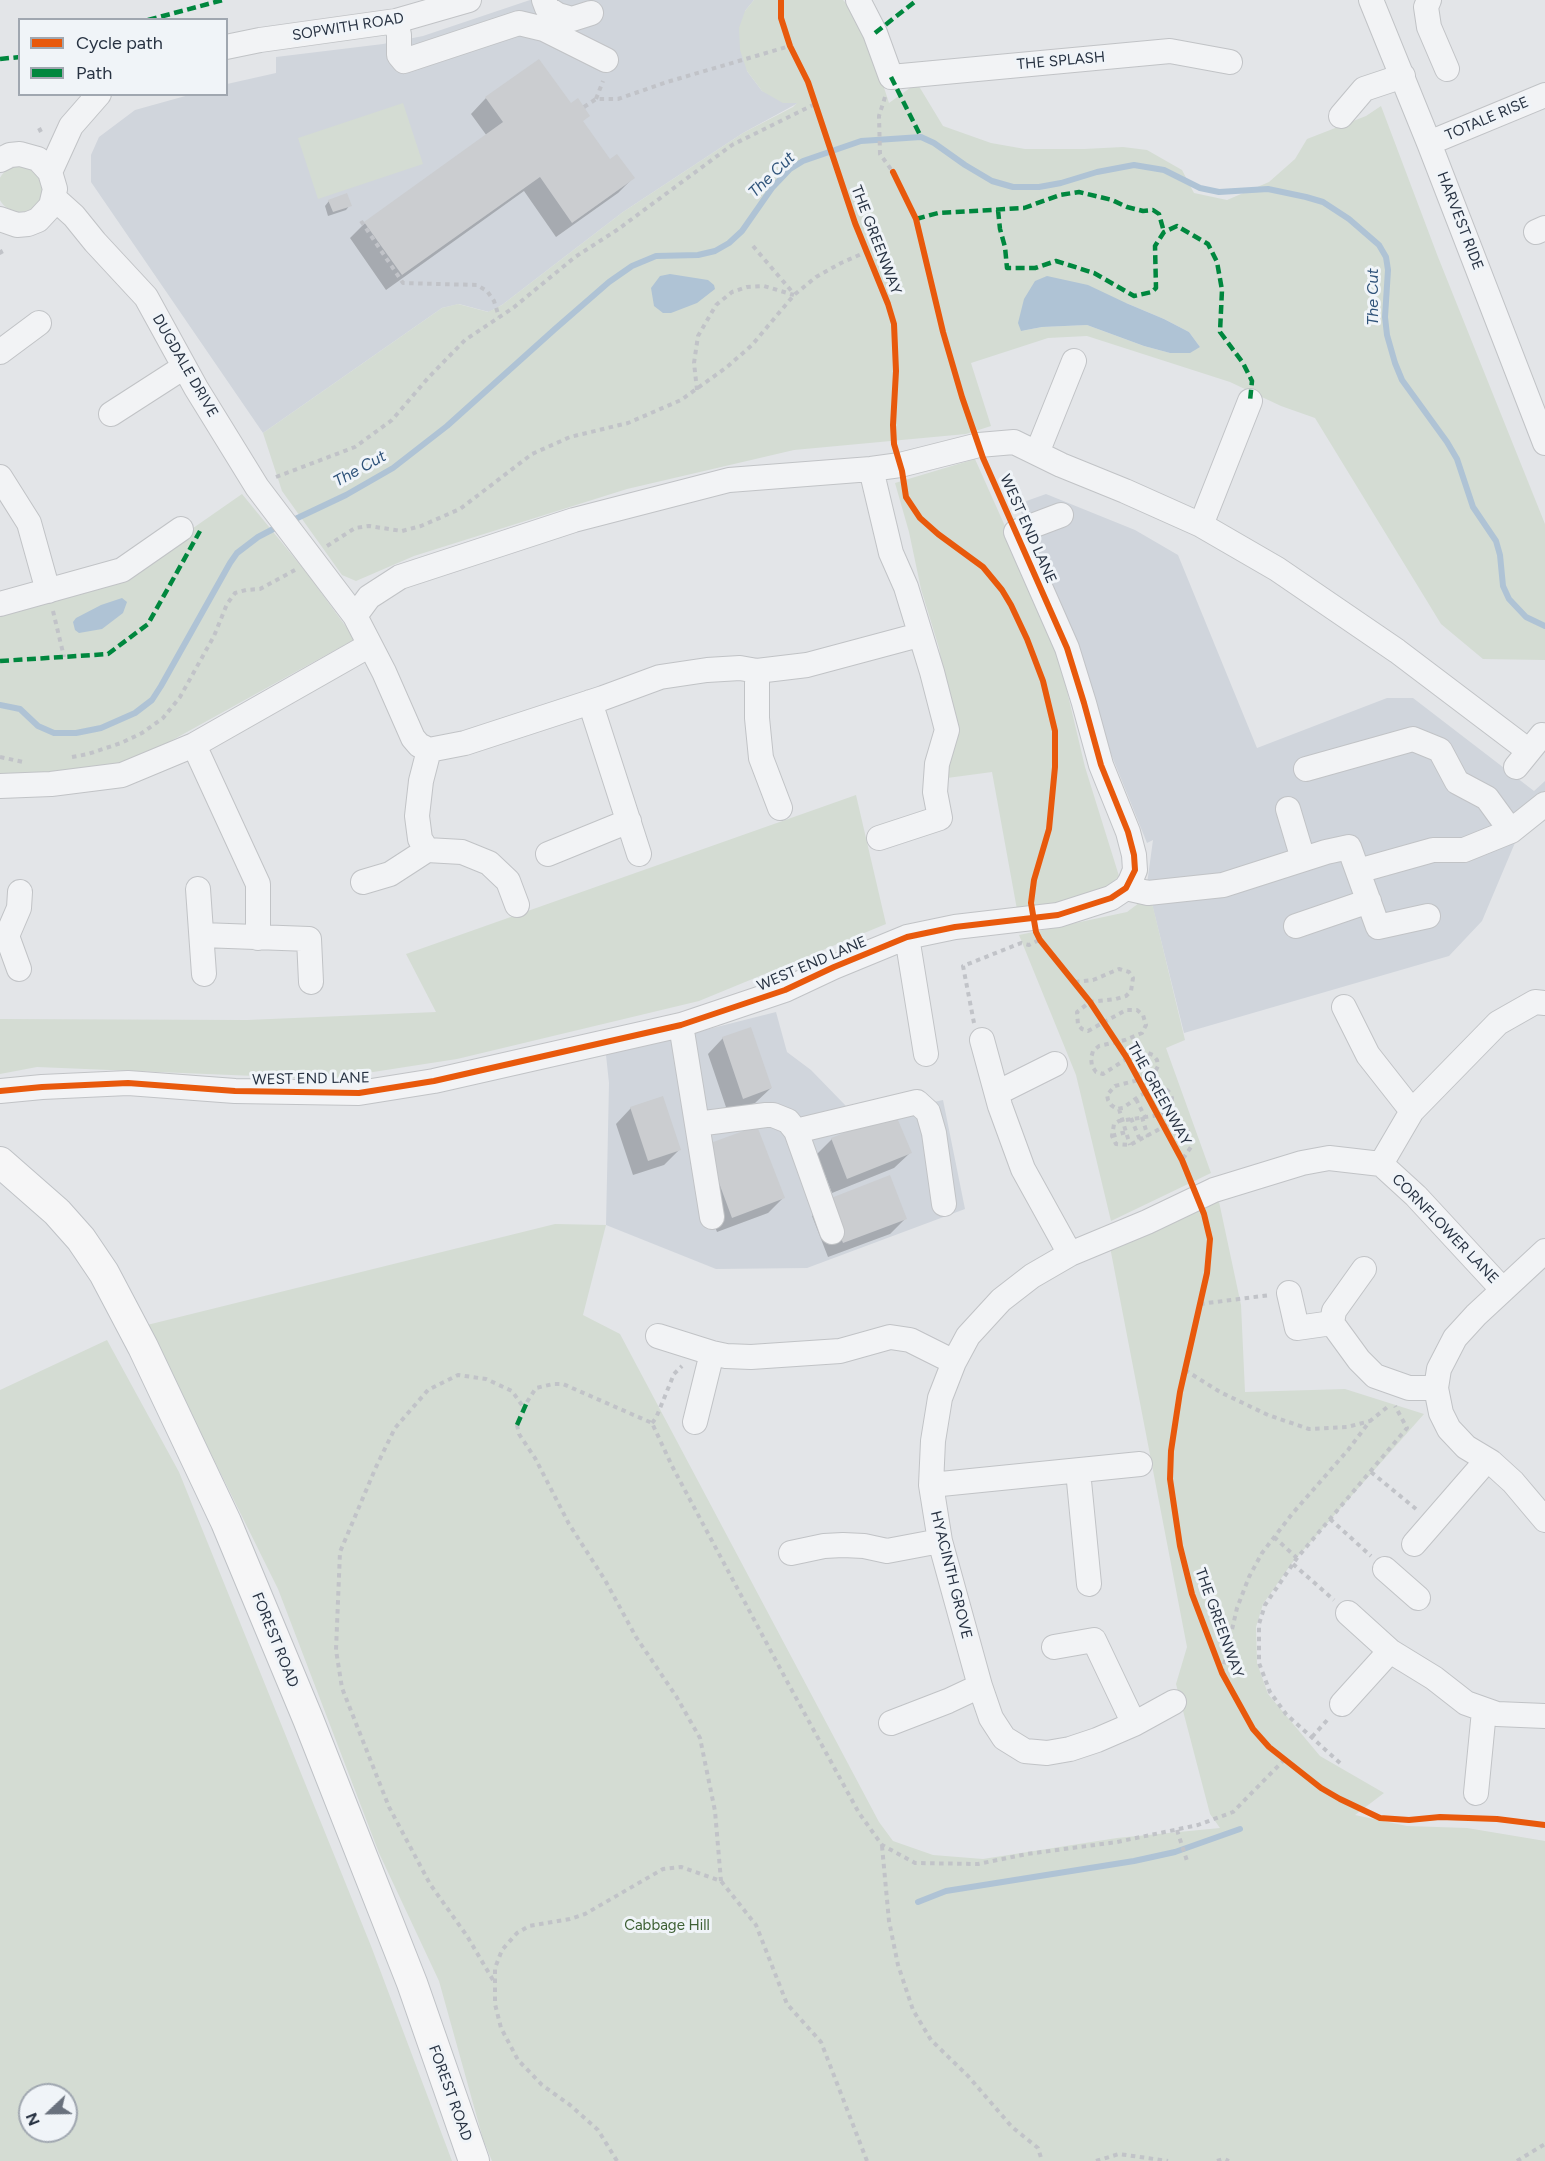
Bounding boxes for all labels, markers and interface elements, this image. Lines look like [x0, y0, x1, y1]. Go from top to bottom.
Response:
street label: SOPWITH ROAD [291, 9, 405, 45]
legend [18, 18, 228, 96]
text: Cycle path [76, 32, 163, 54]
street label: THE SPLASH [1016, 48, 1106, 74]
text: Path [76, 62, 112, 84]
street label: TOTALE RISE [1442, 93, 1532, 145]
water label: The Cut [745, 148, 799, 202]
street label: HARVEST RIDE [1433, 169, 1487, 273]
street label: THE GREENWAY [847, 183, 905, 297]
water label: The Cut [1363, 268, 1383, 326]
street label: DUGDALE DRIVE [148, 311, 222, 421]
water label: The Cut [330, 447, 390, 491]
street label: WEST END LANE [996, 472, 1060, 586]
street label: WEST END LANE [754, 933, 870, 995]
street label: THE GREENWAY [1123, 1039, 1195, 1149]
street label: WEST END LANE [252, 1069, 370, 1089]
street label: CORNFLOWER LANE [1388, 1170, 1502, 1288]
street label: HYACINTH GROVE [926, 1509, 976, 1641]
street label: THE GREENWAY [1191, 1566, 1247, 1680]
street label: FOREST ROAD [248, 1590, 302, 1690]
park label: Cabbage Hill [624, 1917, 710, 1935]
street label: FOREST ROAD [424, 2043, 476, 2143]
north arrow [18, 2083, 78, 2143]
text: N [22, 2110, 44, 2128]

